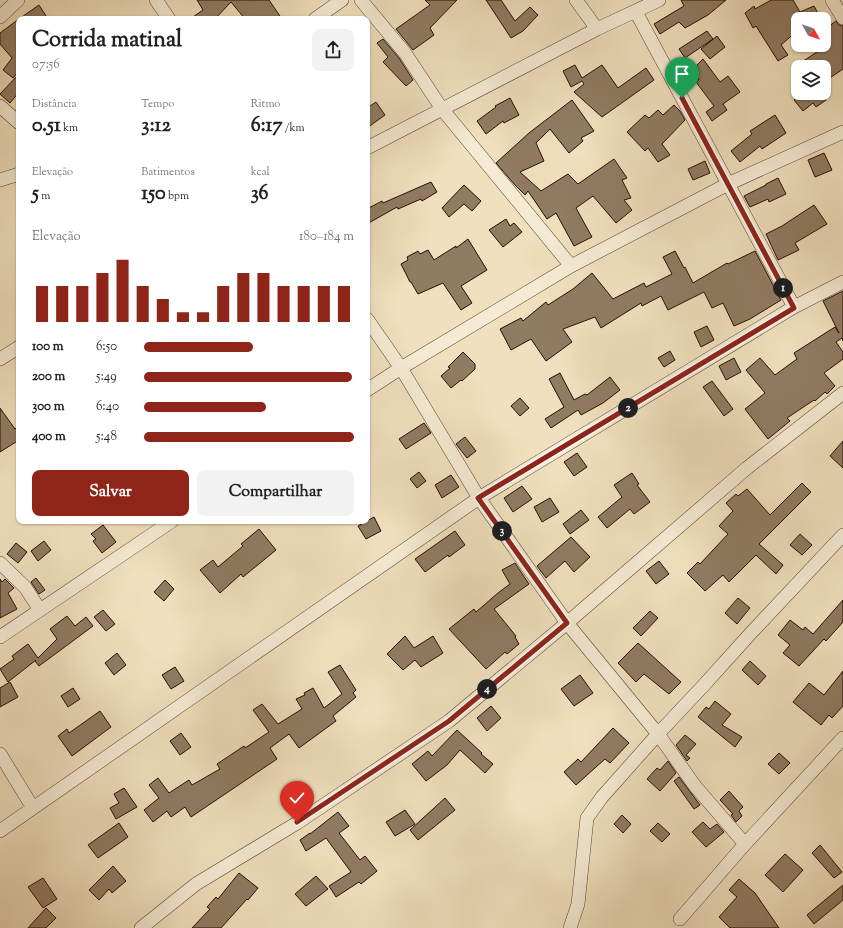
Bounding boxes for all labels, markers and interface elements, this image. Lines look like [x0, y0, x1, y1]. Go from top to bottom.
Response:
north arrow [791, 12, 831, 52]
map controls [791, 12, 831, 100]
text: Corrida matinal [32, 25, 182, 57]
button: share [312, 29, 354, 71]
text: 07:56 [32, 56, 60, 74]
pin [665, 57, 699, 98]
button: layers [791, 60, 831, 100]
icon: arrive [671, 63, 693, 85]
text: Distância [32, 96, 77, 112]
text: Tempo [141, 96, 174, 112]
text: Ritmo [251, 96, 280, 112]
text: 0.51 [32, 112, 61, 141]
text: 3:12 [141, 112, 171, 141]
text: 6:17 [251, 112, 282, 141]
text: km [61, 120, 78, 136]
text: /km [282, 120, 305, 136]
text: Elevação [32, 164, 73, 180]
text: Batimentos [141, 164, 195, 180]
text: kcal [251, 164, 270, 180]
text: 5 [32, 180, 39, 209]
text: 150 [141, 180, 166, 209]
text: 36 [251, 180, 269, 209]
text: m [39, 188, 50, 204]
text: bpm [166, 188, 189, 204]
text: Elevação [32, 228, 81, 246]
text: 180–184 m [299, 228, 354, 246]
pin: 1 [773, 278, 793, 298]
text: 1 [781, 280, 785, 296]
text: 100 m [32, 338, 64, 356]
text: 6:50 [96, 338, 117, 356]
text: 200 m [32, 368, 65, 386]
text: 5:49 [96, 368, 117, 386]
text: 300 m [32, 398, 64, 416]
text: 6:40 [96, 398, 119, 416]
pin: 2 [618, 398, 638, 418]
text: 2 [625, 400, 631, 416]
text: 400 m [32, 428, 66, 446]
text: 5:48 [96, 428, 117, 446]
button: Salvar [32, 470, 189, 516]
button: Compartilhar [197, 470, 354, 516]
pin: 3 [492, 521, 512, 541]
text: 3 [500, 523, 504, 539]
pin: 4 [477, 679, 497, 699]
text: 4 [484, 681, 490, 697]
pin [280, 781, 314, 822]
icon: check [286, 787, 308, 809]

